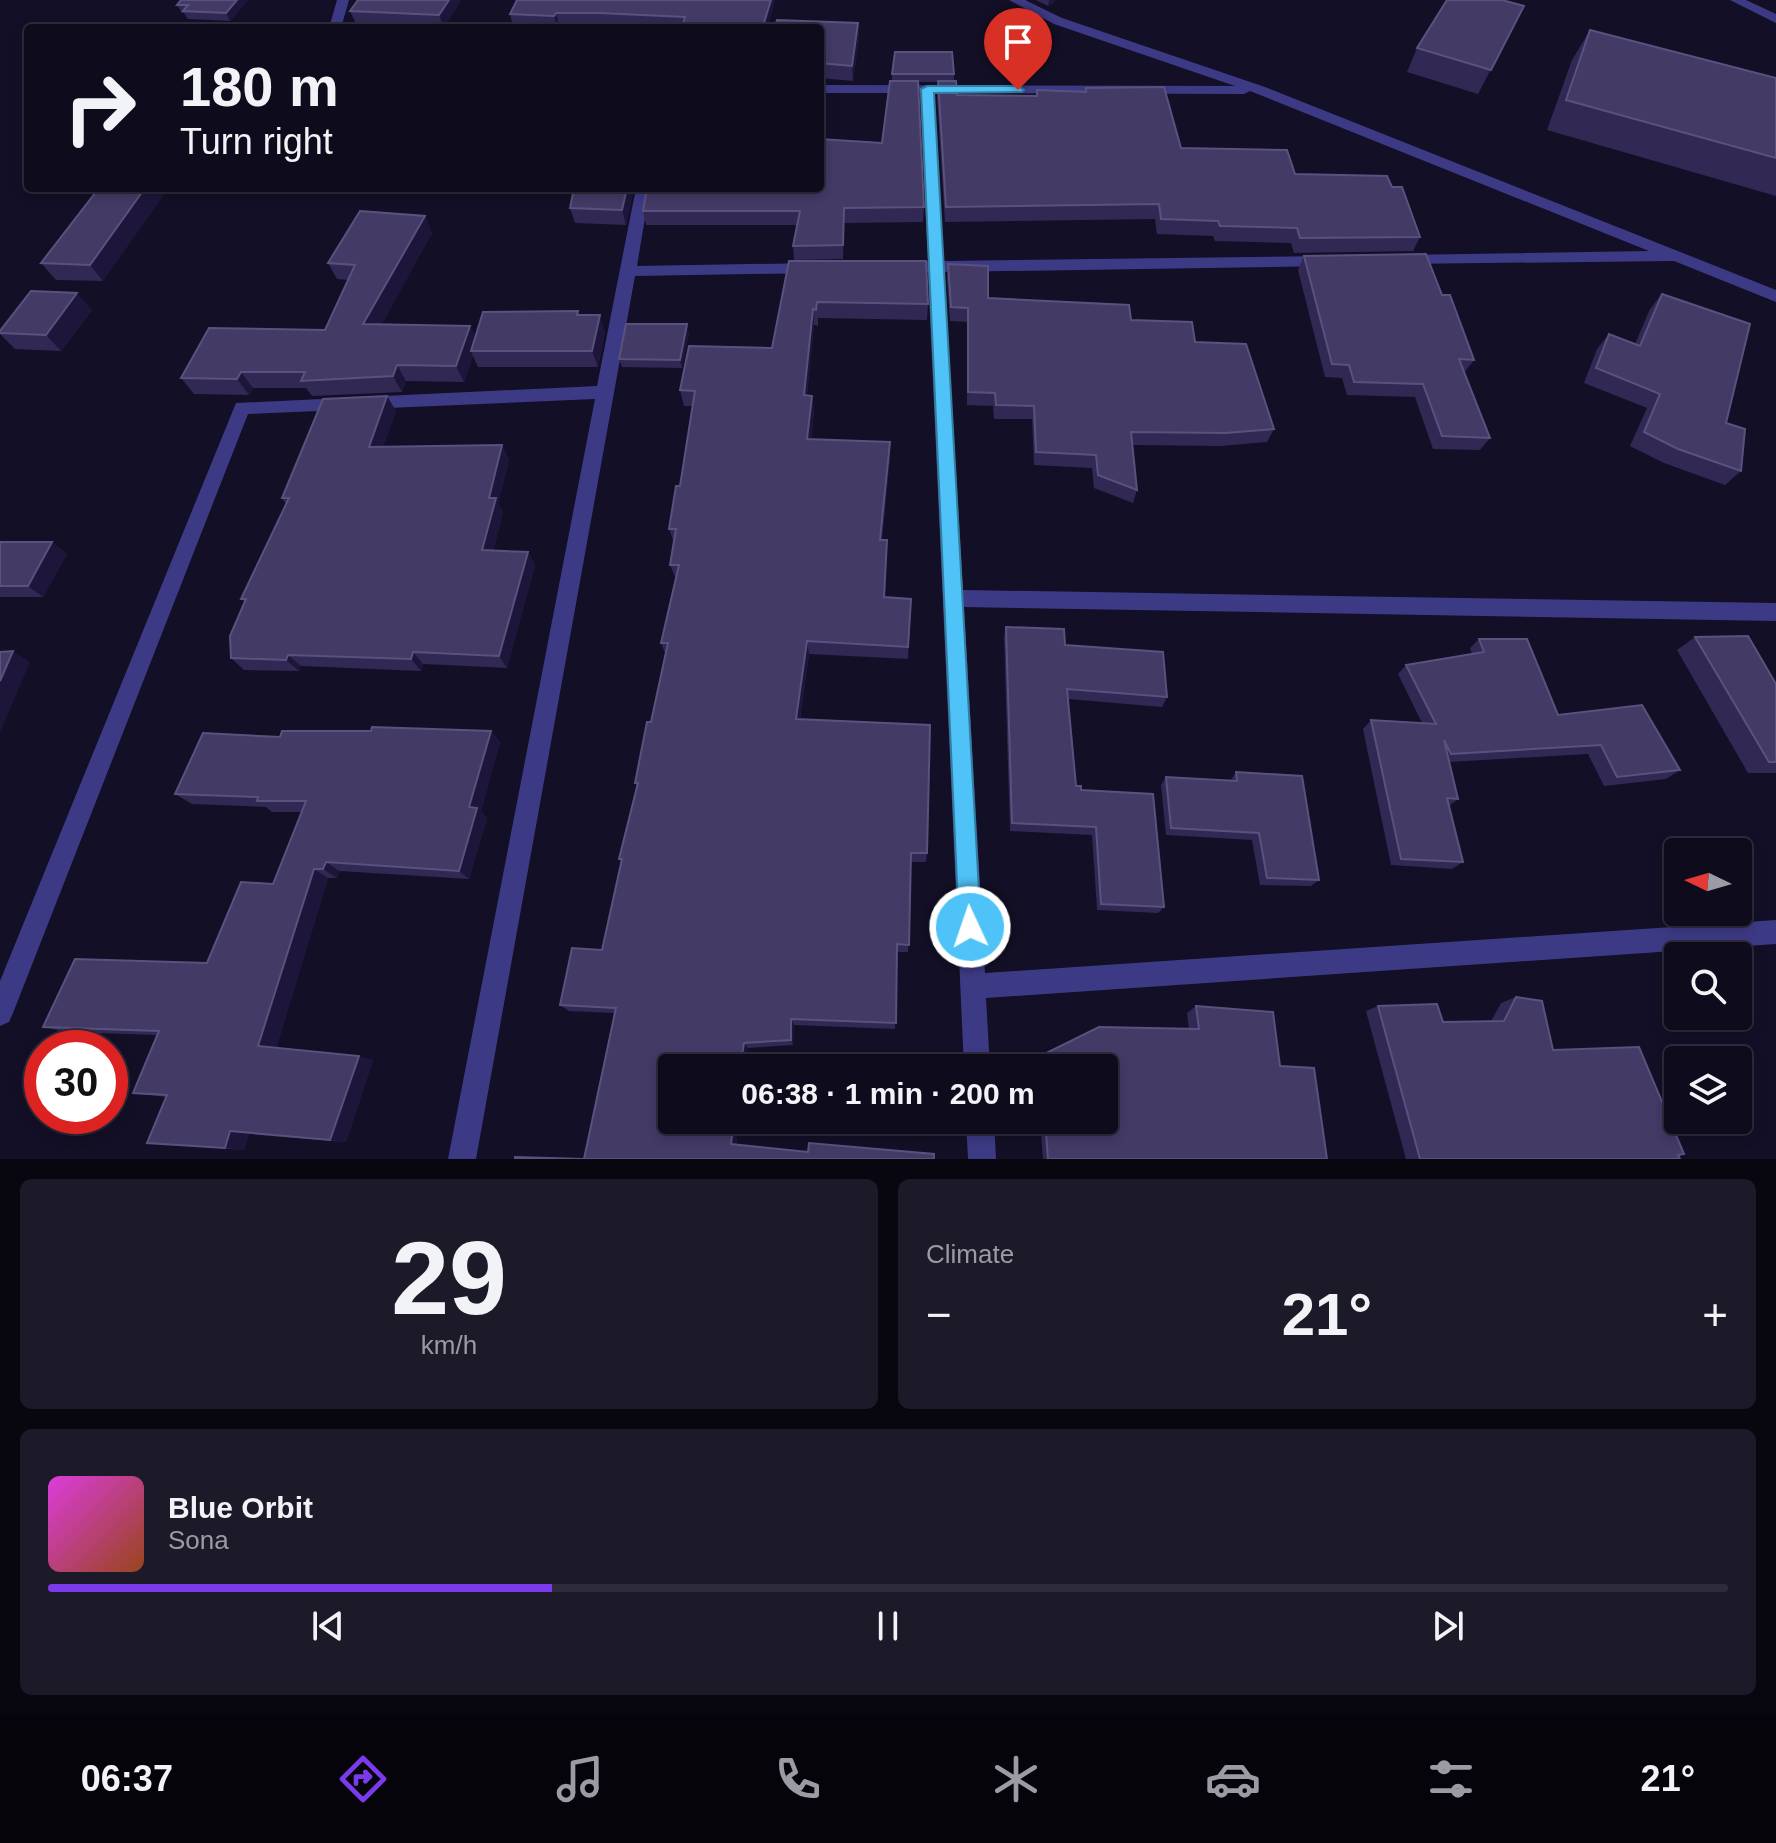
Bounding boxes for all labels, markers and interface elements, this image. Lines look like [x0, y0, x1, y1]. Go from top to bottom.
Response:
pin [984, 8, 1052, 90]
icon: arrive [996, 20, 1040, 64]
text: 180 m [180, 55, 339, 118]
icon: right [48, 56, 152, 160]
text: Turn right [180, 121, 333, 162]
north arrow [1664, 838, 1752, 926]
map controls [1664, 838, 1752, 1134]
position arrow [928, 885, 1012, 969]
button: search [1664, 942, 1752, 1030]
speed limit sign: 30 [24, 1030, 128, 1134]
button: layers [1664, 1046, 1752, 1134]
text: 06:38 · 1 min · 200 m [741, 1077, 1035, 1110]
text: 29 [391, 1220, 507, 1336]
text: Climate [926, 1239, 1014, 1269]
text: 21° [1282, 1281, 1372, 1348]
text: − [926, 1290, 952, 1339]
text: + [1702, 1290, 1728, 1339]
text: km/h [421, 1330, 477, 1360]
text: Blue Orbit [168, 1491, 313, 1524]
text: Sona [168, 1525, 229, 1555]
icon: previous [306, 1604, 350, 1648]
icon: pause [866, 1604, 910, 1648]
icon: next [1426, 1604, 1470, 1648]
icon: directions [335, 1751, 391, 1807]
icon: music [552, 1751, 608, 1807]
icon: phone [770, 1751, 826, 1807]
icon: climate [988, 1751, 1044, 1807]
icon: car [1205, 1751, 1261, 1807]
icon: filters [1423, 1751, 1479, 1807]
text: 06:37 [81, 1758, 173, 1799]
text: 21° [1641, 1758, 1695, 1799]

